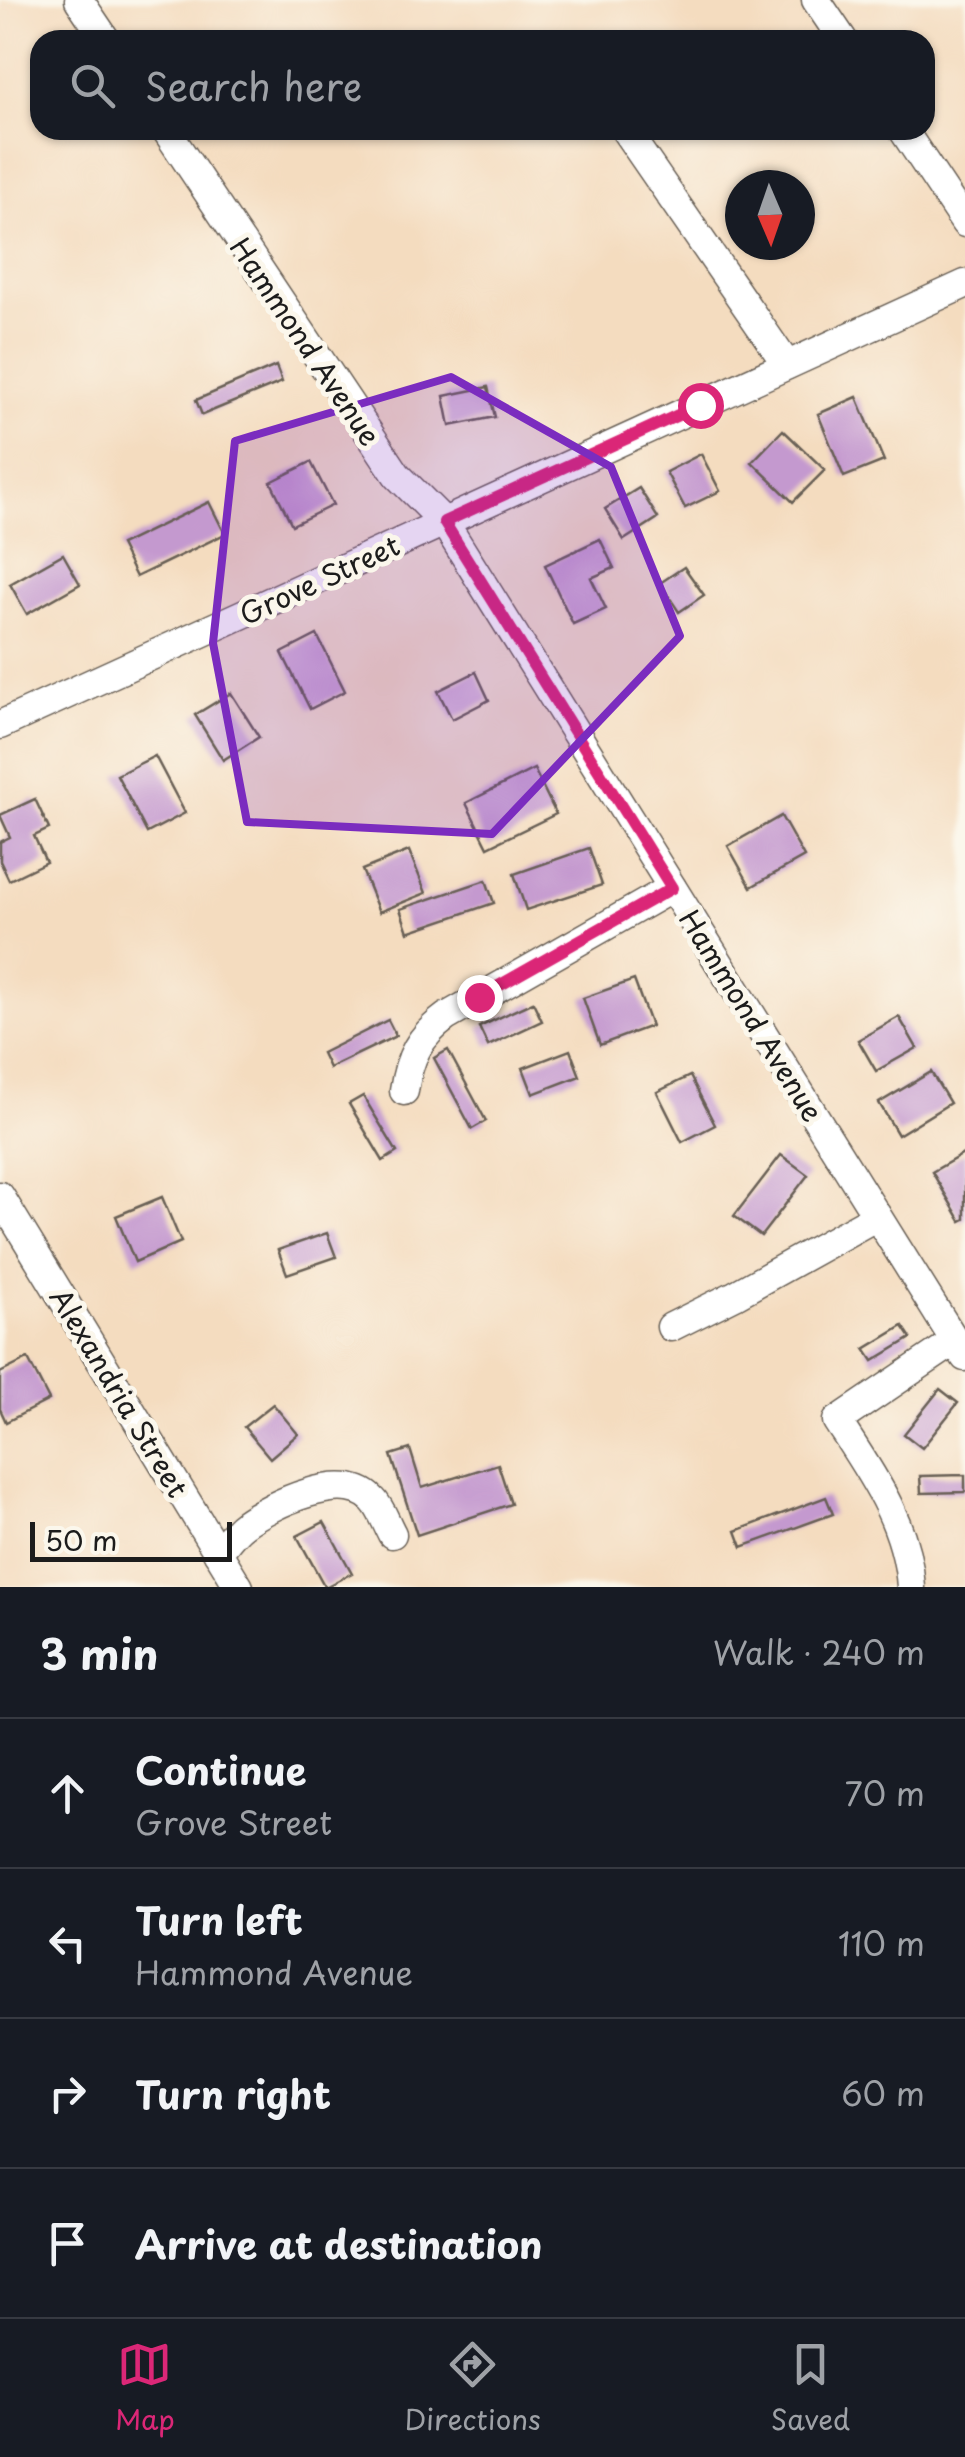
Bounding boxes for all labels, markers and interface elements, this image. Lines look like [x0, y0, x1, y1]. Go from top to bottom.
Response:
search box [30, 30, 935, 140]
text: Search here [145, 57, 362, 114]
icon: search [65, 58, 120, 113]
north arrow [725, 170, 815, 260]
street label: Hammond Avenue [220, 228, 392, 454]
route start [678, 383, 724, 429]
street label: Grove Street [232, 523, 406, 635]
street label: Hammond Avenue [669, 900, 835, 1130]
route end [457, 975, 503, 1021]
street label: Alexandria Street [40, 1279, 200, 1505]
scale bar [30, 1517, 232, 1562]
text: 50 m [45, 1518, 118, 1561]
text: 3 min [40, 1621, 158, 1684]
text: Walk · 240 m [713, 1628, 925, 1676]
text: Continue [135, 1741, 306, 1798]
icon: ahead [40, 1766, 95, 1821]
text: 70 m [845, 1769, 925, 1817]
text: Grove Street [135, 1798, 332, 1846]
text: Turn left [135, 1891, 303, 1948]
icon: left [40, 1916, 95, 1971]
text: 110 m [838, 1919, 925, 1967]
text: Hammond Avenue [135, 1948, 413, 1996]
text: Turn right [135, 2065, 331, 2122]
icon: right [40, 2066, 95, 2121]
text: 60 m [841, 2069, 925, 2117]
text: Arrive at destination [135, 2215, 543, 2272]
icon: arrive [40, 2216, 95, 2271]
tab: Map [115, 2337, 175, 2440]
tab: Directions [405, 2337, 541, 2440]
tab: Saved [771, 2337, 850, 2440]

